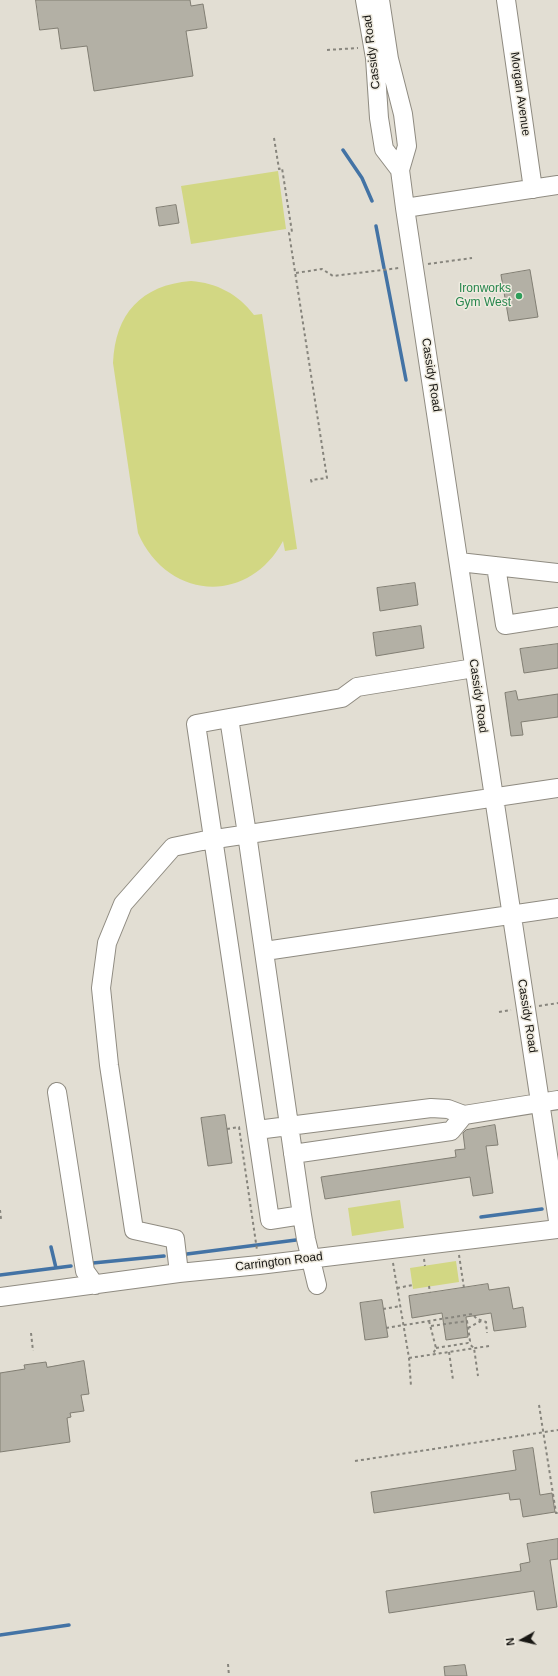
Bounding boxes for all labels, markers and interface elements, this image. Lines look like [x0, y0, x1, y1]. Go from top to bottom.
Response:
street label: Cassidy Road [360, 14, 384, 90]
street label: Morgan Avenue [507, 51, 533, 137]
place label: Ironworks Gym West [455, 282, 511, 310]
marker: Ironworks Gym West [514, 291, 524, 301]
street label: Cassidy Road [418, 337, 444, 413]
street label: Cassidy Road [466, 658, 490, 734]
street label: Cassidy Road [514, 978, 540, 1054]
street label: Carrington Road [234, 1249, 324, 1275]
north arrow [502, 1620, 542, 1660]
text: N [504, 1637, 517, 1646]

